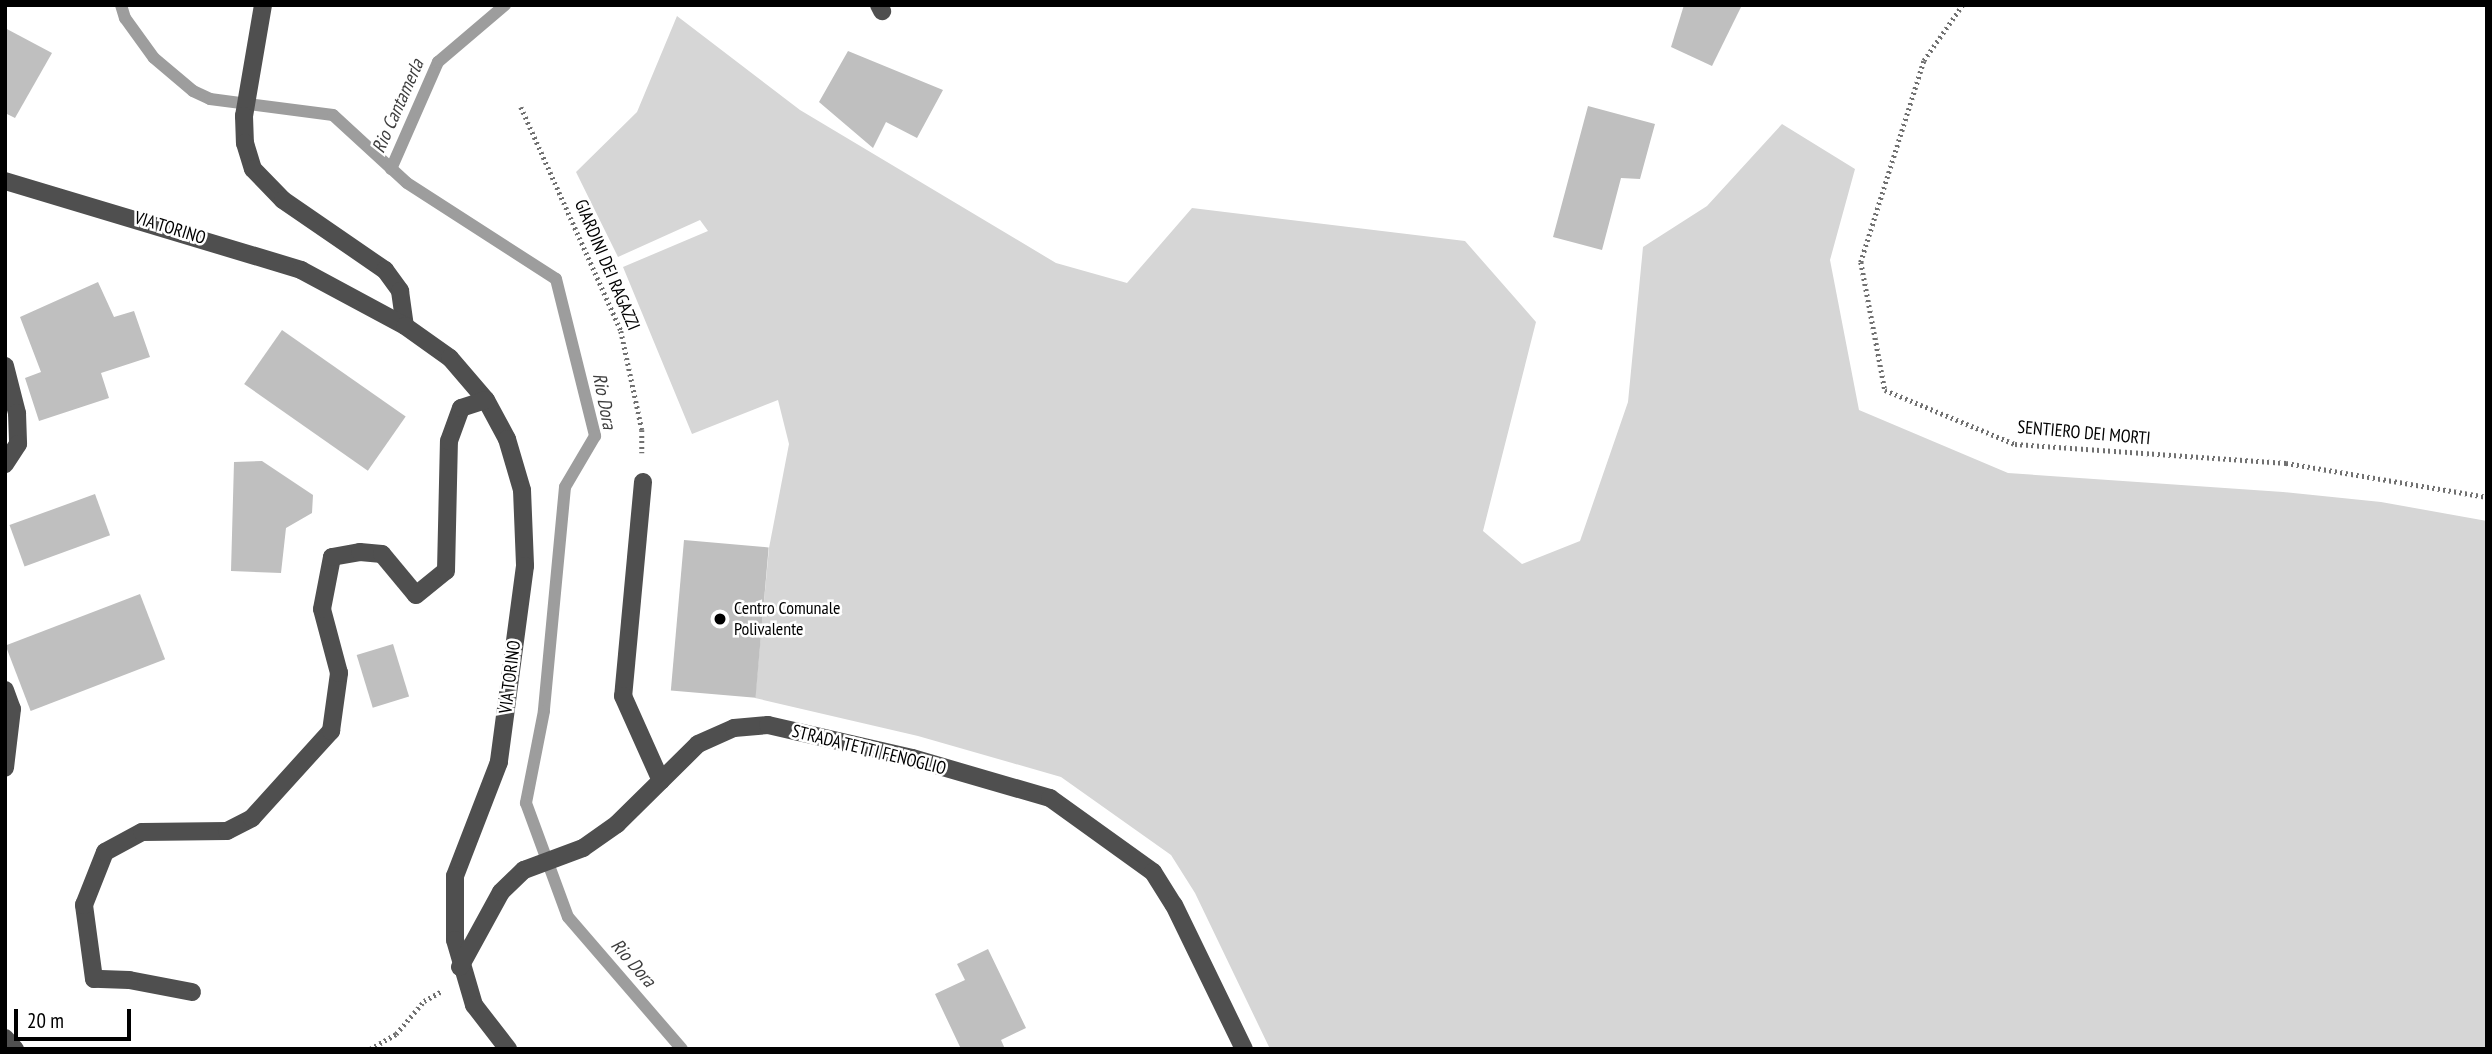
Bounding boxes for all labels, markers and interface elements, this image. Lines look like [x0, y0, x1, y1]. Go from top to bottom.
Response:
water label: Rio Cantamerla [367, 56, 429, 156]
street label: GIARDINI DEI RAGAZZI [570, 196, 644, 334]
street label: VIA TORINO [131, 207, 209, 249]
water label: Rio Dora [587, 371, 621, 431]
street label: SENTIERO DEI MORTI [2017, 416, 2151, 450]
place label: Centro Comunale Polivalente [734, 598, 840, 640]
marker: Centro Comunale Polivalente [712, 611, 728, 627]
street label: VIA TORINO [495, 639, 525, 715]
street label: STRADA TETTI FENOGLIO [789, 720, 949, 780]
water label: Rio Dora [606, 934, 660, 992]
scale bar [18, 995, 135, 1038]
text: 20 m [27, 1007, 64, 1034]

